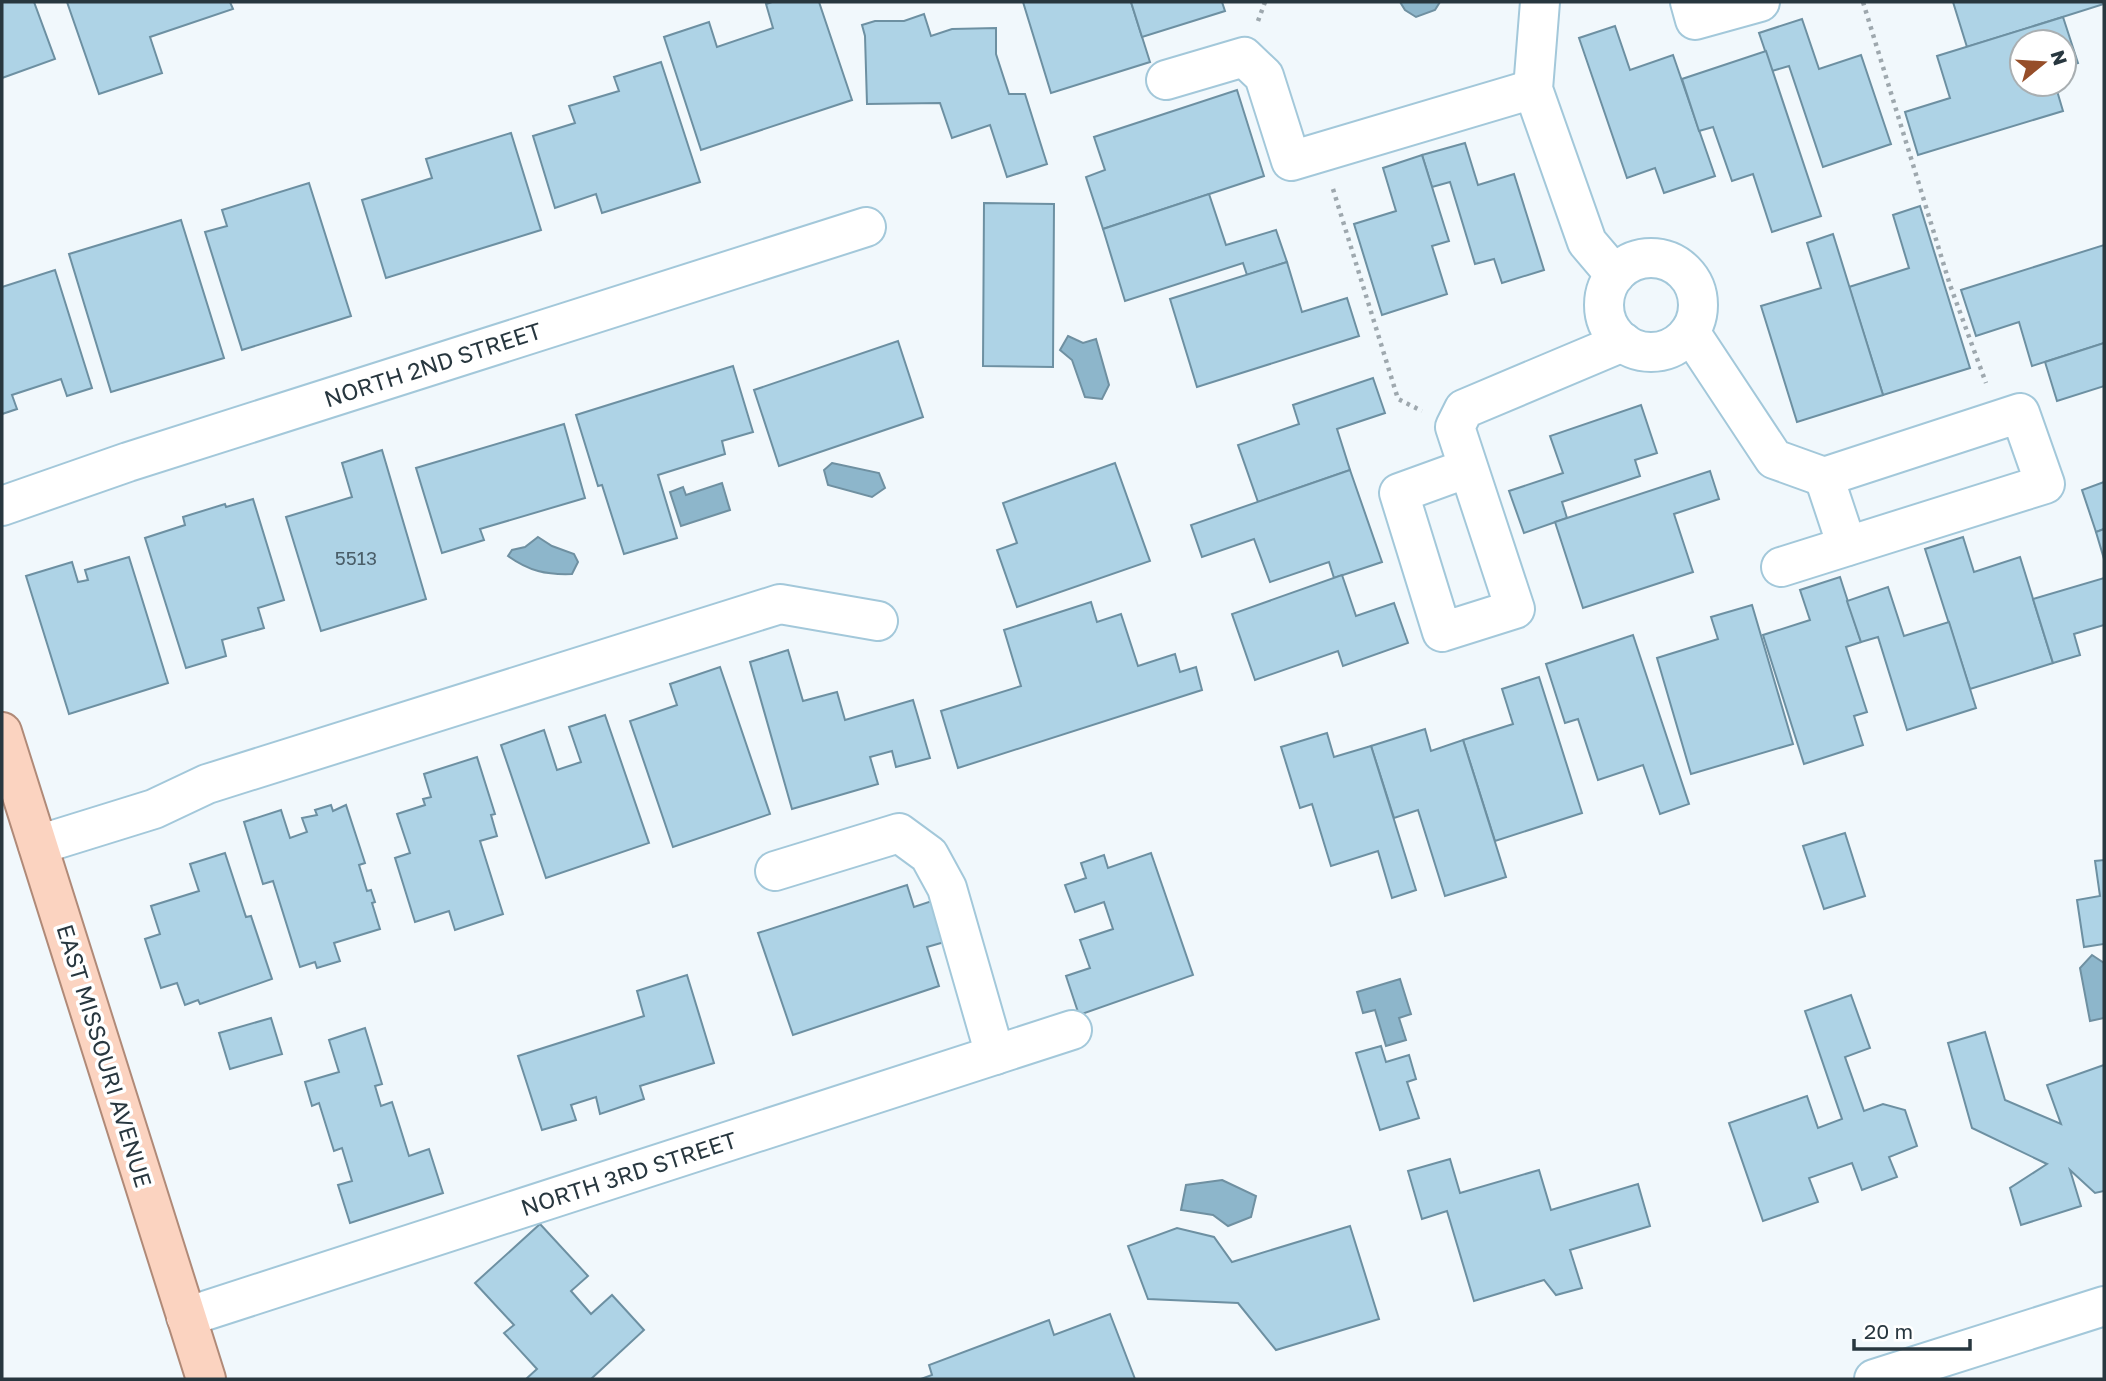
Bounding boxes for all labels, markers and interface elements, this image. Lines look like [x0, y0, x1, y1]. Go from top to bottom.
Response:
north arrow [2008, 28, 2078, 98]
text: N [2046, 47, 2073, 68]
street label: NORTH 2ND STREET [320, 316, 545, 412]
house number: 5513 [335, 546, 377, 569]
street label: EAST MISSOURI AVENUE [52, 921, 158, 1191]
street label: NORTH 3RD STREET [517, 1125, 740, 1221]
scale bar [1854, 1308, 1969, 1352]
text: 20 m [1864, 1318, 1913, 1344]

